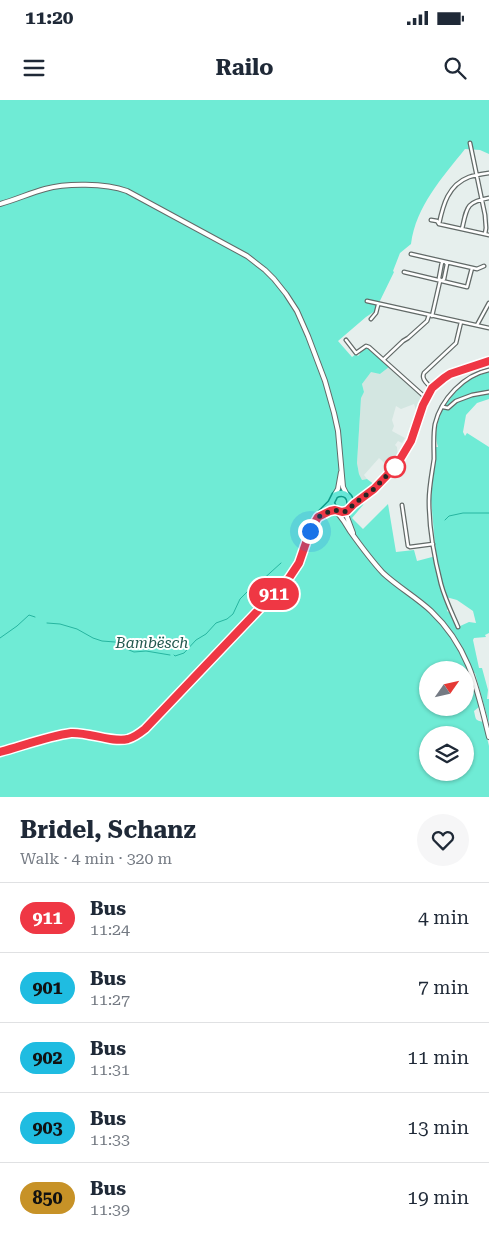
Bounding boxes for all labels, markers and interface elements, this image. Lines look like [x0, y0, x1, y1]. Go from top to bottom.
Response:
text: 11:20 [25, 6, 74, 29]
icon: menu [20, 54, 48, 82]
icon: search [441, 54, 469, 82]
text: Railo [216, 55, 273, 80]
unlabelled marker [384, 456, 406, 478]
your location [298, 519, 323, 544]
line badge: 911 [245, 578, 303, 610]
text: 911 [259, 583, 289, 604]
park label: Bambësch [115, 634, 188, 652]
north arrow [419, 661, 474, 716]
map controls [419, 661, 474, 781]
button: layers [419, 726, 474, 781]
button: heart [417, 814, 469, 866]
text: Bridel, Schanz [20, 816, 196, 844]
text: Walk · 4 min · 320 m [20, 849, 172, 868]
text: Bus [90, 897, 126, 920]
text: 4 min [418, 906, 469, 929]
text: 911 [32, 907, 63, 928]
text: 11:24 [90, 920, 130, 939]
text: Bus [90, 967, 126, 990]
text: 7 min [418, 976, 469, 999]
text: 901 [32, 977, 63, 998]
text: 11:27 [90, 990, 130, 1009]
text: Bus [90, 1037, 126, 1060]
text: 11 min [407, 1046, 469, 1069]
text: 902 [32, 1047, 63, 1068]
text: 11:31 [90, 1060, 130, 1079]
text: Bus [90, 1107, 126, 1130]
text: 13 min [407, 1116, 469, 1139]
text: 903 [32, 1117, 63, 1138]
text: 11:33 [90, 1130, 130, 1149]
text: Bus [90, 1177, 126, 1200]
text: 19 min [407, 1186, 469, 1209]
text: 850 [32, 1187, 63, 1208]
text: 11:39 [90, 1200, 130, 1219]

